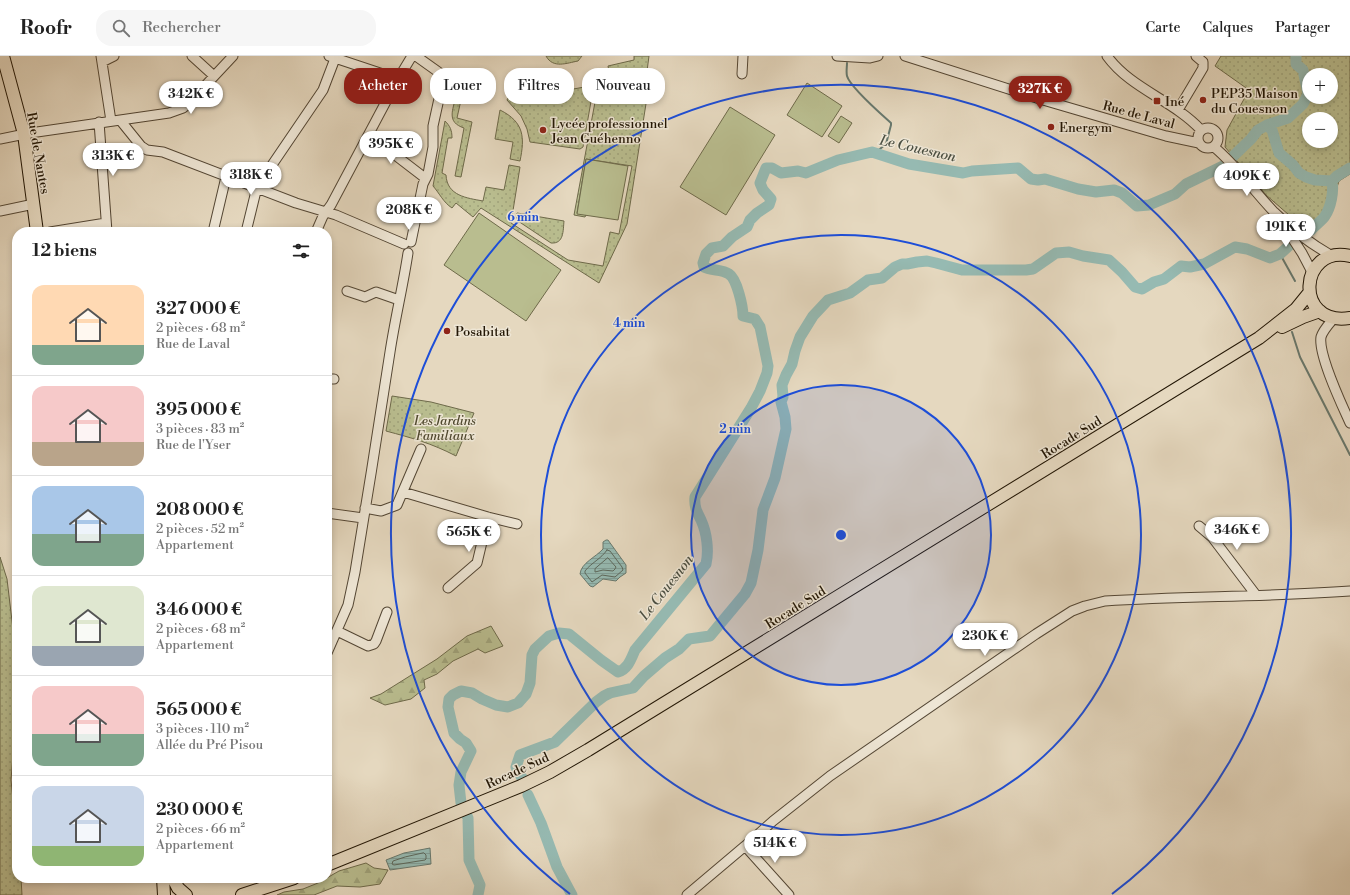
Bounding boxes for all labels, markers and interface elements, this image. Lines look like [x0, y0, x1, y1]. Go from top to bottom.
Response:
search box [96, 10, 376, 46]
text: Roofr [20, 16, 72, 40]
icon: search [110, 17, 132, 39]
text: Rechercher [142, 18, 221, 37]
text: Carte [1145, 19, 1180, 37]
text: Calques [1202, 19, 1253, 37]
text: Partager [1275, 19, 1330, 37]
chip: Acheter [344, 68, 422, 104]
chip: Louer [430, 68, 496, 104]
chip: Filtres [504, 68, 574, 104]
chip: Nouveau [582, 68, 665, 104]
map controls [1302, 68, 1338, 148]
button: + [1302, 68, 1338, 104]
pin: 327K € [1007, 76, 1073, 110]
pin: 342K € [158, 81, 224, 115]
text: 327K € [1018, 81, 1062, 97]
text: 342K € [168, 86, 214, 102]
place label: PEP35 Maison du Couesnon [1211, 86, 1298, 117]
place label: Iné [1165, 94, 1185, 110]
marker: PEP35 Maison du Couesnon [1198, 95, 1208, 105]
marker: Iné [1152, 96, 1162, 106]
street label: Rue de Laval [1101, 98, 1177, 132]
street label: Rue de Nantes [23, 111, 53, 196]
button: − [1302, 112, 1338, 148]
place label: Lycée professionnel Jean Guéhenno [550, 116, 668, 147]
place label: Energym [1059, 120, 1113, 136]
marker: Energym [1046, 122, 1056, 132]
marker: Lycée professionnel Jean Guéhenno [538, 125, 548, 135]
pin: 395K € [358, 131, 424, 165]
water label: Le Couesnon [877, 131, 958, 167]
text: 395K € [368, 136, 414, 152]
pin: 313K € [80, 143, 146, 177]
text: 313K € [92, 148, 134, 164]
pin: 318K € [218, 162, 284, 196]
pin: 409K € [1214, 163, 1280, 197]
text: 318K € [230, 167, 272, 183]
text: 409K € [1223, 168, 1271, 184]
pin: 208K € [376, 197, 442, 231]
text: 208K € [386, 202, 432, 218]
text: 6 min [507, 210, 539, 225]
pin: 191K € [1253, 214, 1319, 248]
text: 191K € [1265, 219, 1307, 235]
text: 12 biens [32, 240, 97, 262]
icon: filters [290, 240, 312, 262]
text: 327 000 € [156, 298, 240, 320]
icon: home [64, 301, 112, 349]
text: 4 min [613, 316, 646, 331]
text: 2 pièces · 68 m² [156, 320, 245, 336]
place label: Posabitat [455, 324, 511, 340]
marker: Posabitat [442, 326, 452, 336]
text: Rue de Laval [156, 336, 230, 352]
text: 395 000 € [156, 399, 241, 421]
icon: home [64, 402, 112, 450]
park label: Les Jardins Familiaux [413, 413, 476, 444]
street label: Rocade Sud [1038, 413, 1105, 463]
text: 3 pièces · 83 m² [156, 421, 244, 437]
text: 2 min [719, 422, 751, 437]
text: Rue de l'Yser [156, 437, 231, 453]
text: 208 000 € [156, 499, 243, 521]
icon: home [64, 502, 112, 550]
pin: 346K € [1204, 517, 1270, 551]
pin: 565K € [436, 519, 502, 553]
text: 2 pièces · 52 m² [156, 521, 244, 537]
text: 346K € [1214, 522, 1260, 538]
text: 565K € [446, 524, 492, 540]
centre of rings [834, 528, 848, 542]
text: Appartement [156, 537, 234, 553]
water label: Le Couesnon [635, 551, 698, 625]
street label: Rocade Sud [762, 583, 829, 633]
text: 346 000 € [156, 599, 242, 621]
icon: home [64, 602, 112, 650]
text: 2 pièces · 68 m² [156, 621, 245, 637]
pin: 230K € [952, 623, 1018, 657]
text: 230K € [962, 628, 1008, 644]
text: Appartement [156, 637, 234, 653]
text: 565 000 € [156, 699, 241, 721]
icon: home [64, 702, 112, 750]
text: 3 pièces · 110 m² [156, 721, 249, 737]
text: Allée du Pré Pisou [156, 737, 263, 753]
street label: Rocade Sud [483, 749, 552, 793]
text: 230 000 € [156, 799, 243, 821]
icon: home [64, 802, 112, 850]
text: 2 pièces · 66 m² [156, 821, 245, 837]
pin: 514K € [742, 830, 808, 864]
text: 514K € [753, 835, 797, 851]
text: Appartement [156, 837, 234, 853]

